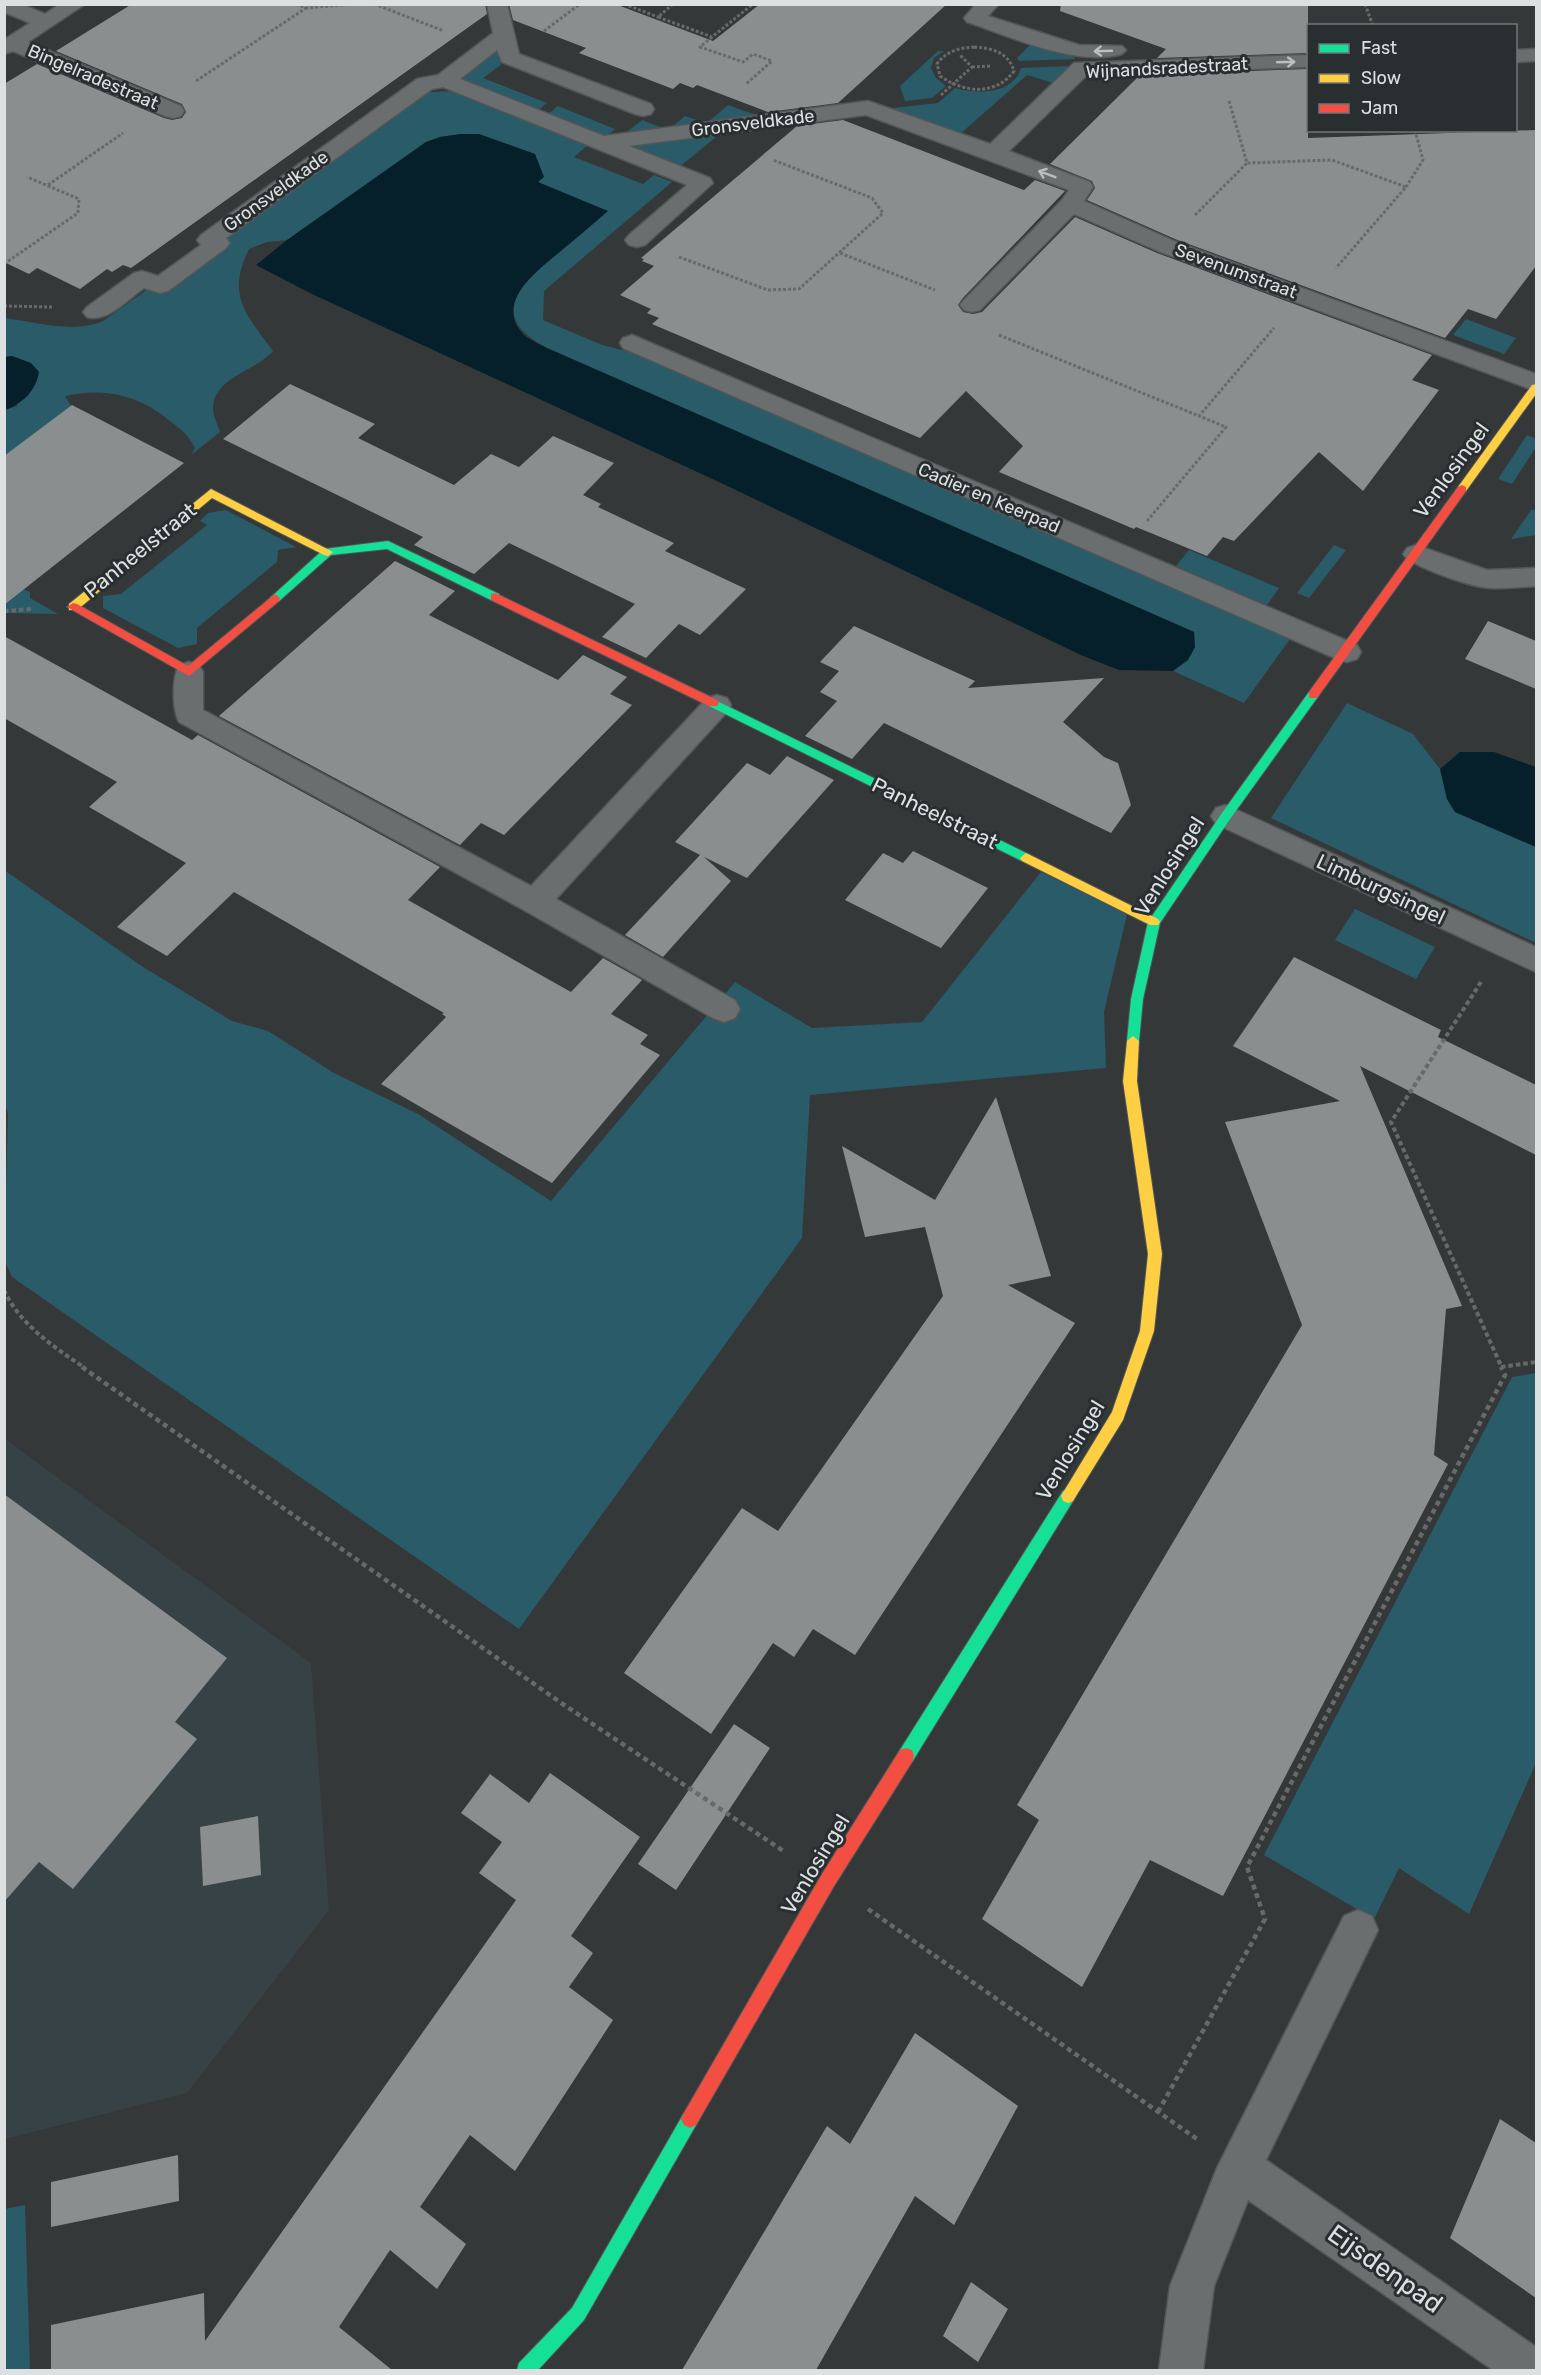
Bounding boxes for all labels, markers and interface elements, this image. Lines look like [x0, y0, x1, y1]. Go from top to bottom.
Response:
legend [1307, 24, 1517, 132]
text: Fast [1361, 37, 1397, 59]
street label: Bingelradestraat [24, 40, 162, 114]
one-way arrow [1094, 45, 1114, 56]
street label: Wijnandsradestraat [1085, 53, 1249, 83]
one-way arrow [1275, 56, 1295, 68]
text: Slow [1361, 67, 1401, 89]
text: Jam [1361, 97, 1398, 119]
street label: Gronsveldkade [690, 105, 816, 141]
street label: Gronsveldkade [220, 146, 332, 236]
one-way arrow [1038, 168, 1057, 179]
street label: Sevenumstraat [1172, 239, 1300, 303]
street label: Venlosingel [1408, 417, 1494, 523]
street label: Cadier en Keerpad [915, 458, 1063, 538]
street label: Panheelstraat [79, 497, 201, 603]
street label: Panheelstraat [868, 772, 1002, 854]
street label: Venlosingel [1129, 812, 1209, 920]
street label: Limburgsingel [1313, 848, 1449, 930]
street label: Venlosingel [1030, 1395, 1110, 1505]
street label: Venlosingel [775, 1809, 855, 1919]
street label: Eijsdenpad [1322, 2218, 1448, 2320]

